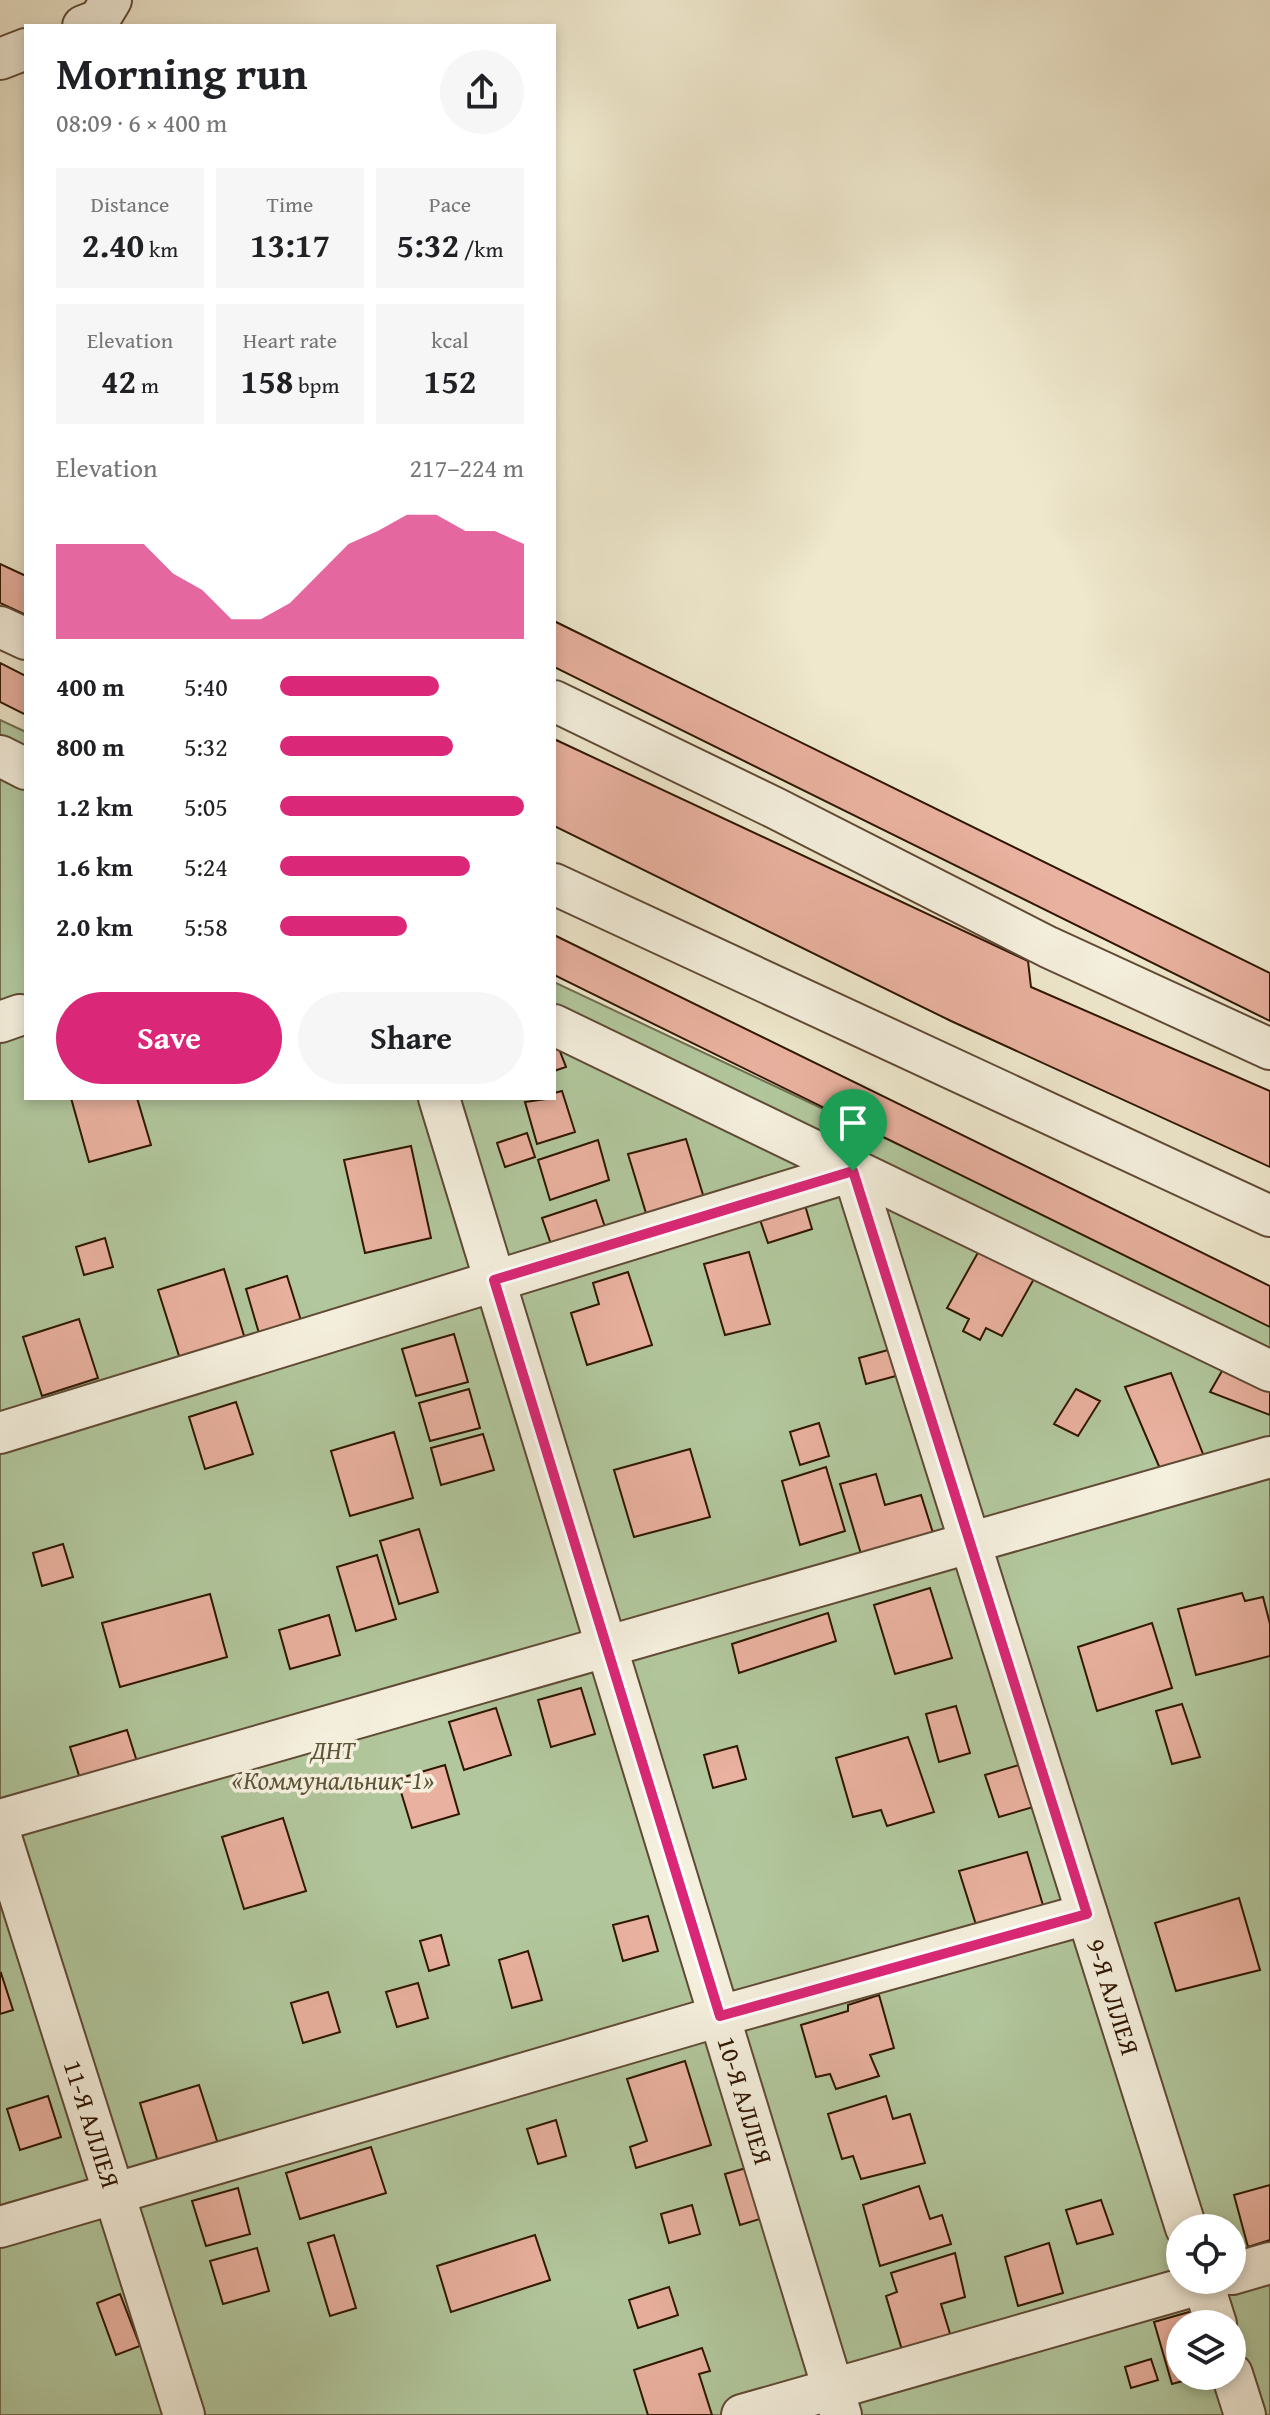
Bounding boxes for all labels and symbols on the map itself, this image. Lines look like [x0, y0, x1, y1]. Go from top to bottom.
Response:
pin [819, 1089, 887, 1171]
park label: ДНТ «Коммунальник-1» [232, 1730, 434, 1799]
street label: 9-Я АЛЛЕЯ [1077, 1934, 1150, 2059]
street label: 10-Я АЛЛЕЯ [707, 2031, 783, 2169]
street label: 11-Я АЛЛЕЯ [54, 2055, 131, 2193]

